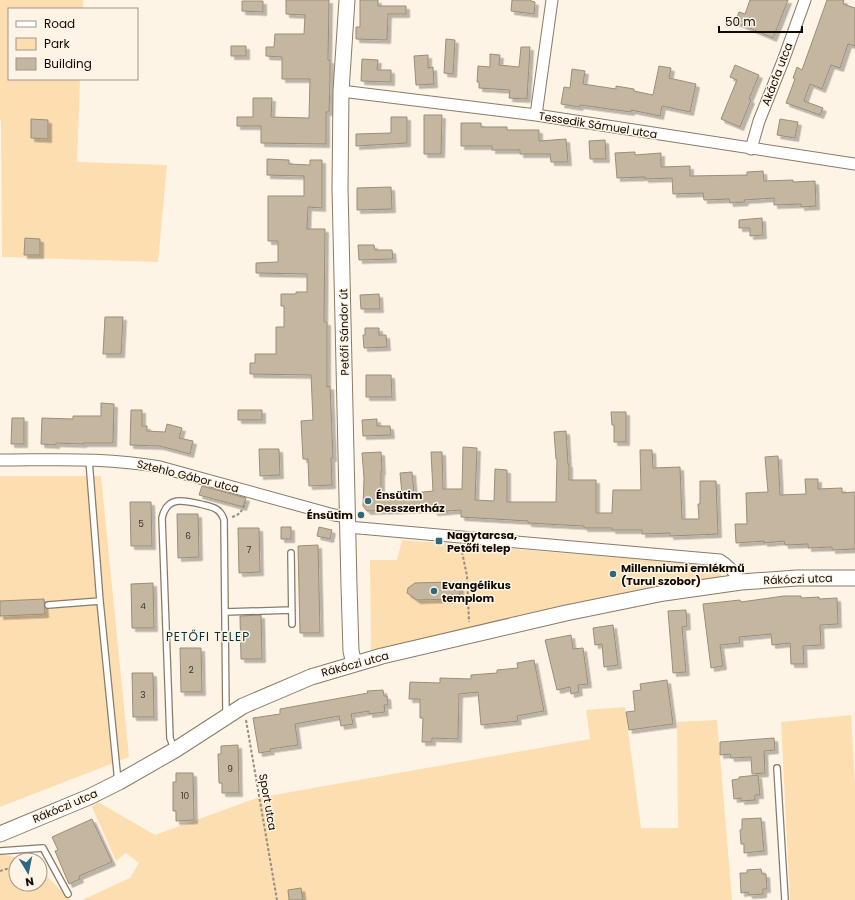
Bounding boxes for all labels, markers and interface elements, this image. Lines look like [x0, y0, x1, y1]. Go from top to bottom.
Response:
legend [8, 8, 138, 80]
scale bar [719, 8, 802, 34]
text: 50 m [725, 13, 756, 30]
text: Road [44, 15, 75, 32]
text: Park [44, 35, 71, 52]
street label: Akácfa utca [758, 40, 796, 108]
text: Building [44, 55, 92, 72]
street label: Tessedik Sámuel utca [538, 108, 658, 142]
street label: Petőfi Sándor út [335, 288, 353, 376]
street label: Sztehlo Gábor utca [135, 456, 241, 496]
place label: Énsütim Desszertház [376, 487, 445, 516]
marker: Énsütim Desszertház [363, 496, 373, 506]
place label: Énsütim [307, 507, 353, 523]
marker: Énsütim [356, 510, 366, 520]
house number: 5 [138, 518, 144, 530]
place label: Nagytarcsa, Petőfi telep [447, 527, 517, 556]
house number: 6 [185, 530, 191, 542]
marker: Nagytarcsa, Petőfi telep [434, 536, 444, 546]
house number: 7 [247, 544, 252, 556]
place label: Millenniumi emlékmű (Turul szobor) [621, 560, 745, 589]
marker: Millenniumi emlékmű (Turul szobor) [608, 569, 618, 579]
street label: Rákóczi utca [763, 570, 833, 588]
place label: Evangélikus templom [442, 577, 511, 606]
marker: Evangélikus templom [429, 586, 439, 596]
house number: 4 [140, 600, 146, 612]
district label: PETŐFI TELEP [166, 628, 250, 645]
street label: Rákóczi utca [319, 647, 391, 681]
house number: 2 [188, 664, 194, 676]
house number: 3 [140, 689, 146, 701]
house number: 9 [227, 763, 233, 775]
street label: Sport utca [255, 772, 281, 832]
street label: Rákóczi utca [30, 785, 100, 827]
house number: 10 [181, 790, 190, 802]
north arrow [8, 852, 48, 892]
text: N [24, 873, 35, 890]

